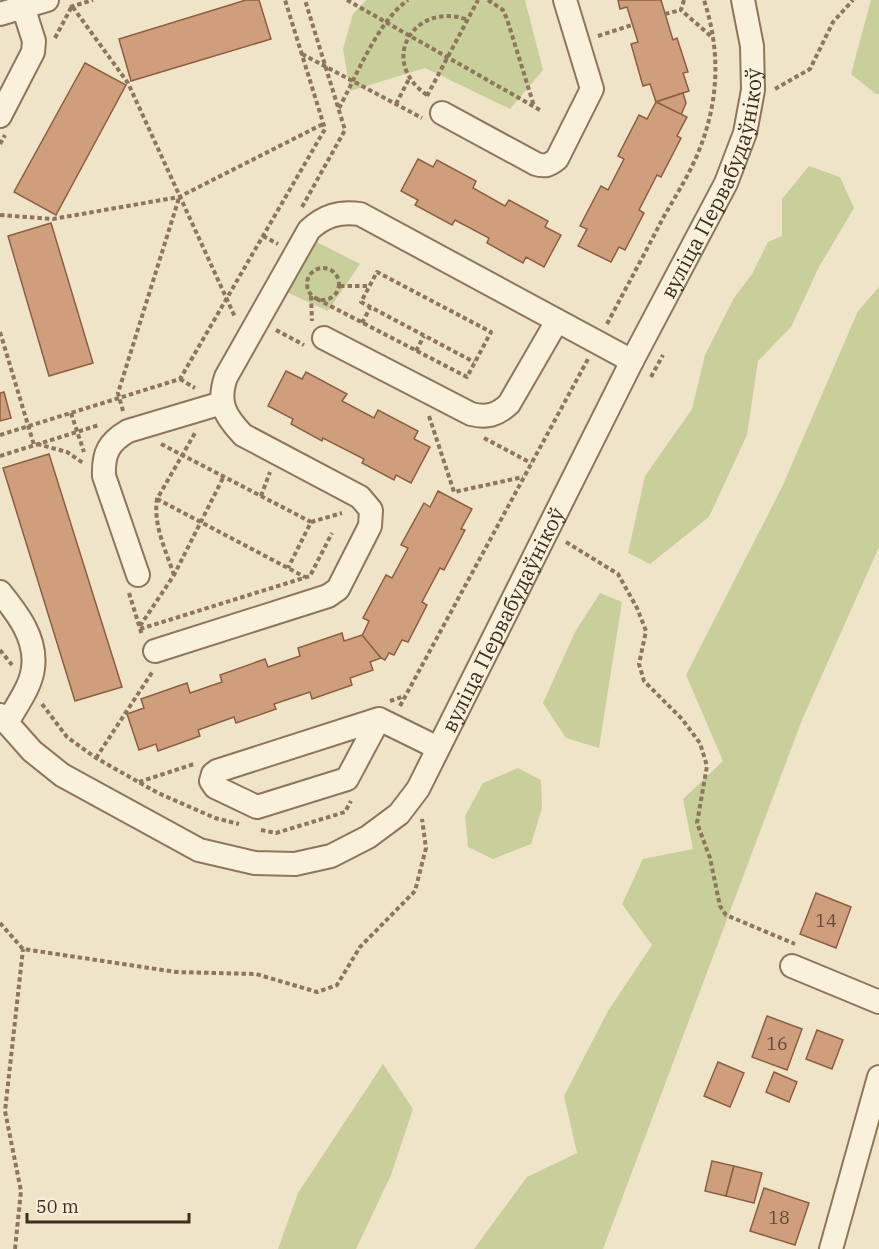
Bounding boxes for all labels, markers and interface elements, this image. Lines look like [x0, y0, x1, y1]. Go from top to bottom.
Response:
street label: вуліца Первабудаўнікоў [654, 67, 767, 303]
street label: вуліца Первабудаўнікоў [435, 502, 571, 737]
house number: 14 [815, 909, 837, 932]
house number: 16 [766, 1032, 788, 1055]
scale bar [27, 1186, 189, 1224]
text: 50 m [36, 1195, 79, 1218]
house number: 18 [768, 1206, 790, 1229]

